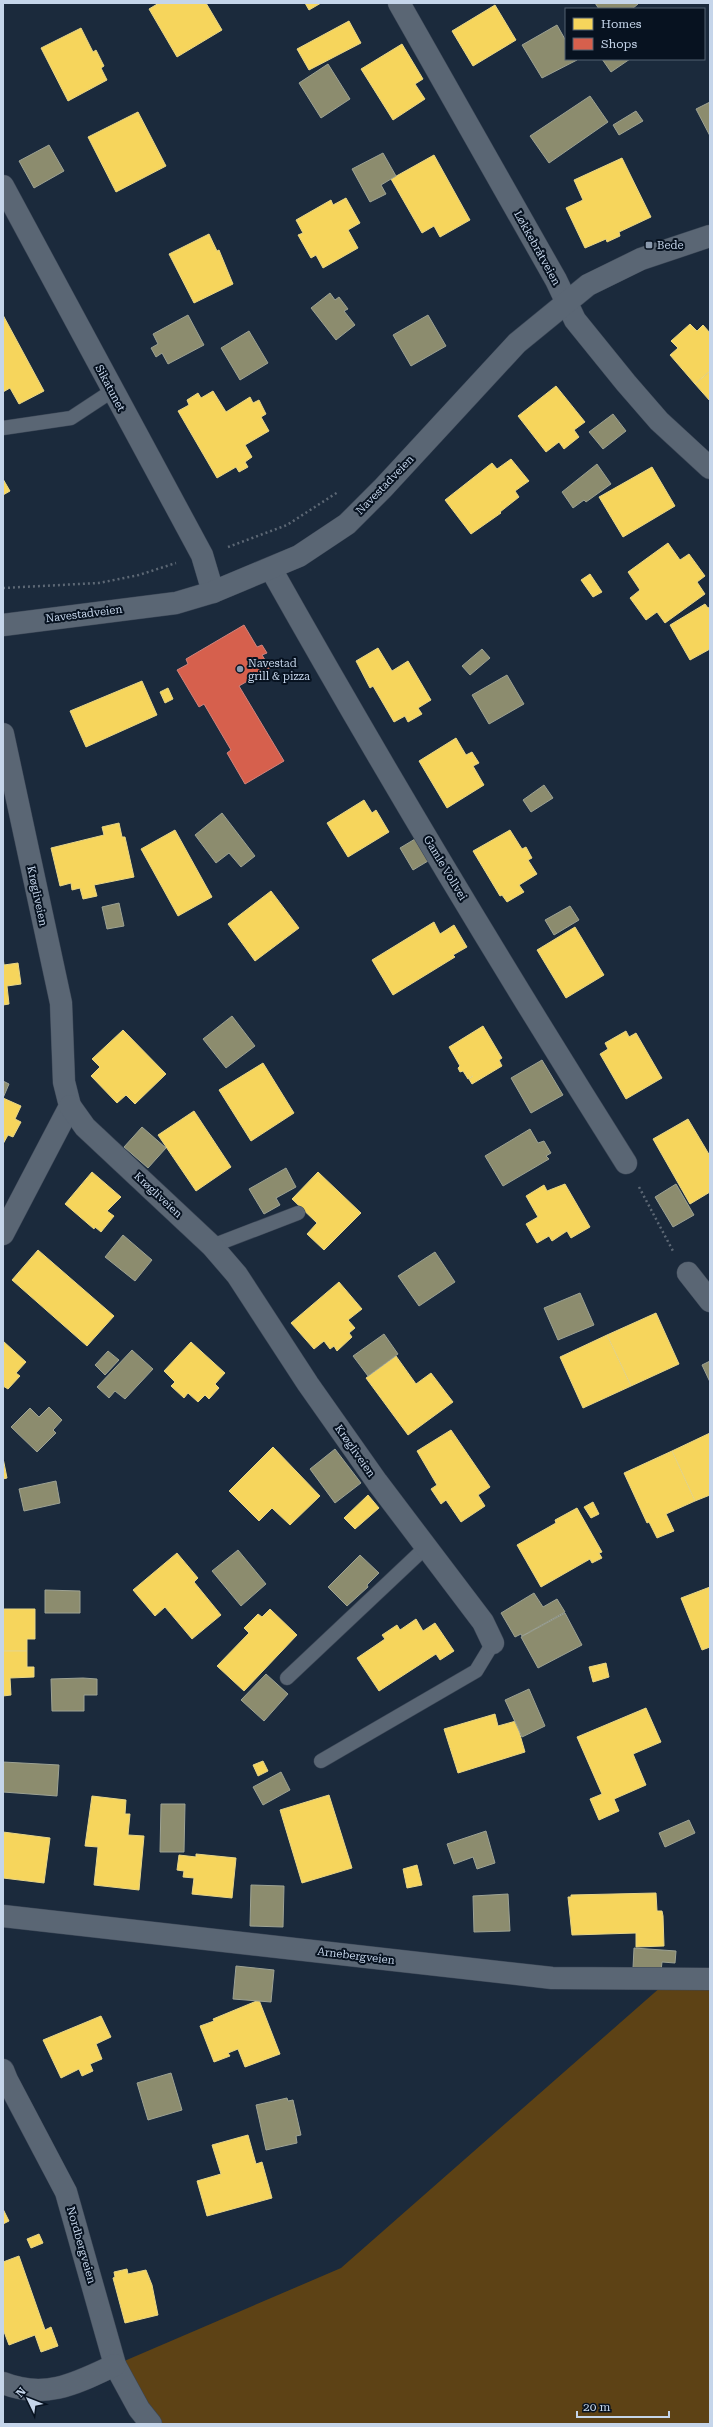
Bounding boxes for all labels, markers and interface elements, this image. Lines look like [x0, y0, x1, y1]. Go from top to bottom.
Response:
legend [565, 8, 705, 60]
text: Homes [601, 17, 642, 31]
text: Shops [601, 37, 637, 51]
street label: Løkkebråtveien [511, 208, 563, 288]
place label: Bede [657, 239, 684, 252]
marker: Bede [644, 240, 654, 250]
street label: Sikatunet [92, 362, 128, 414]
street label: Navestadveien [353, 453, 417, 517]
street label: Navestadveien [45, 603, 123, 625]
place label: Navestad grill & pizza [248, 657, 310, 683]
marker: Navestad grill & pizza [235, 664, 245, 674]
street label: Gamle Vollvei [421, 833, 470, 903]
street label: Krøgliveien [24, 865, 50, 927]
street label: Krøgliveien [131, 1169, 185, 1221]
street label: Krøgliveien [332, 1422, 378, 1480]
street label: Arnebergveien [317, 1945, 395, 1967]
street label: Nordbergveien [64, 2205, 98, 2285]
north arrow [8, 2379, 48, 2419]
text: N [13, 2385, 29, 2400]
scale bar [577, 2393, 669, 2419]
text: 20 m [583, 2400, 610, 2414]

